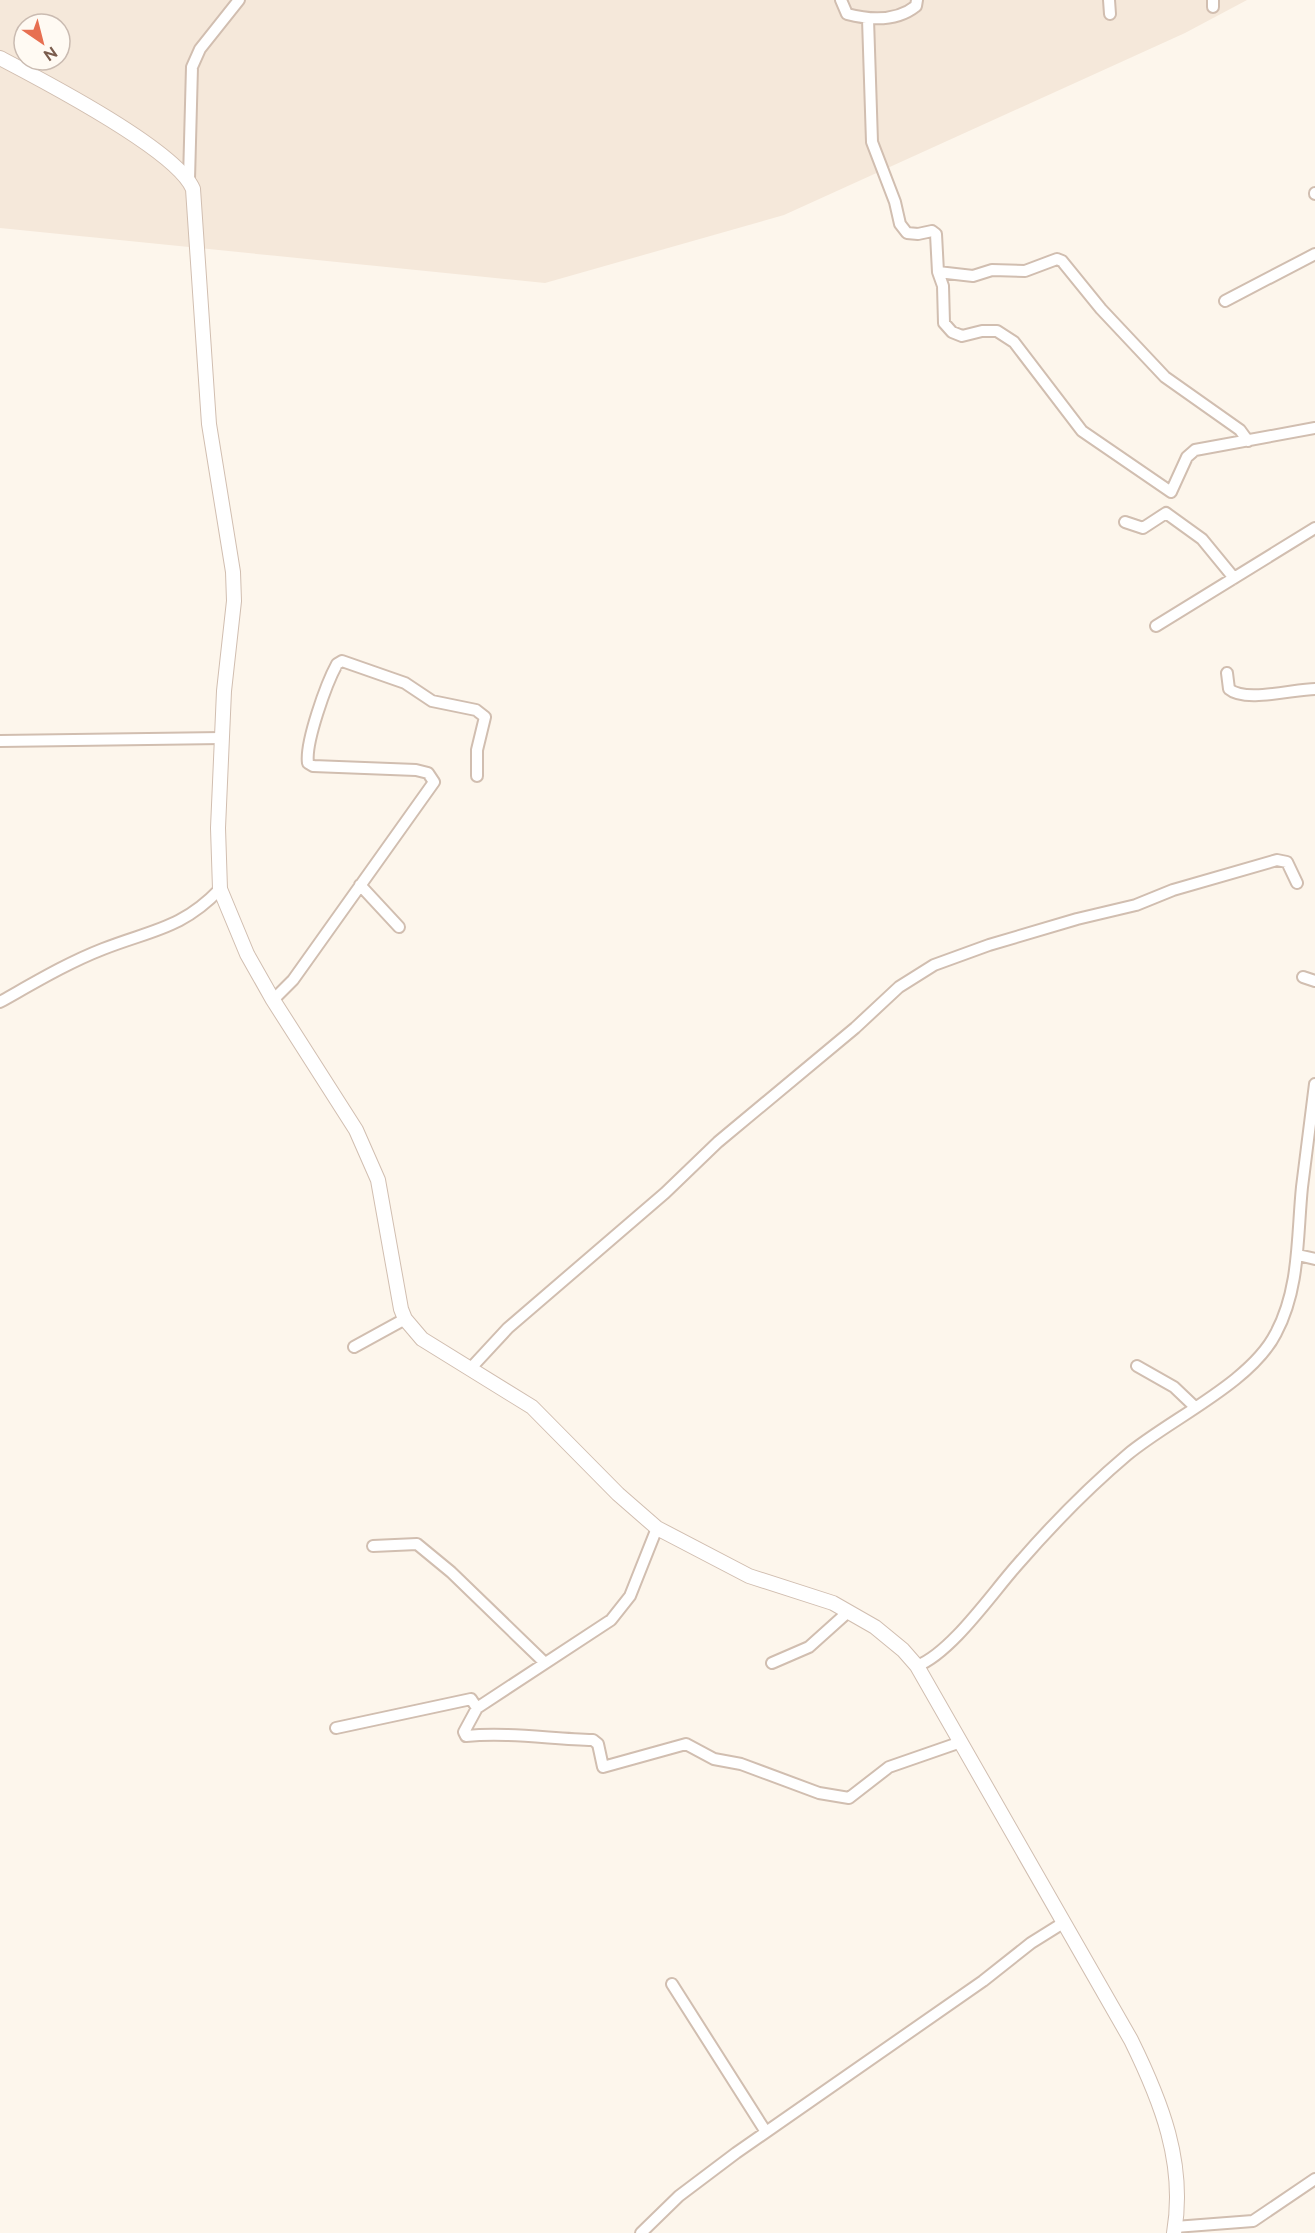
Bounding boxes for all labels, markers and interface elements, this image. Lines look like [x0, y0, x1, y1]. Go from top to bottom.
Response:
north arrow [12, 12, 72, 72]
text: N [40, 43, 61, 65]

